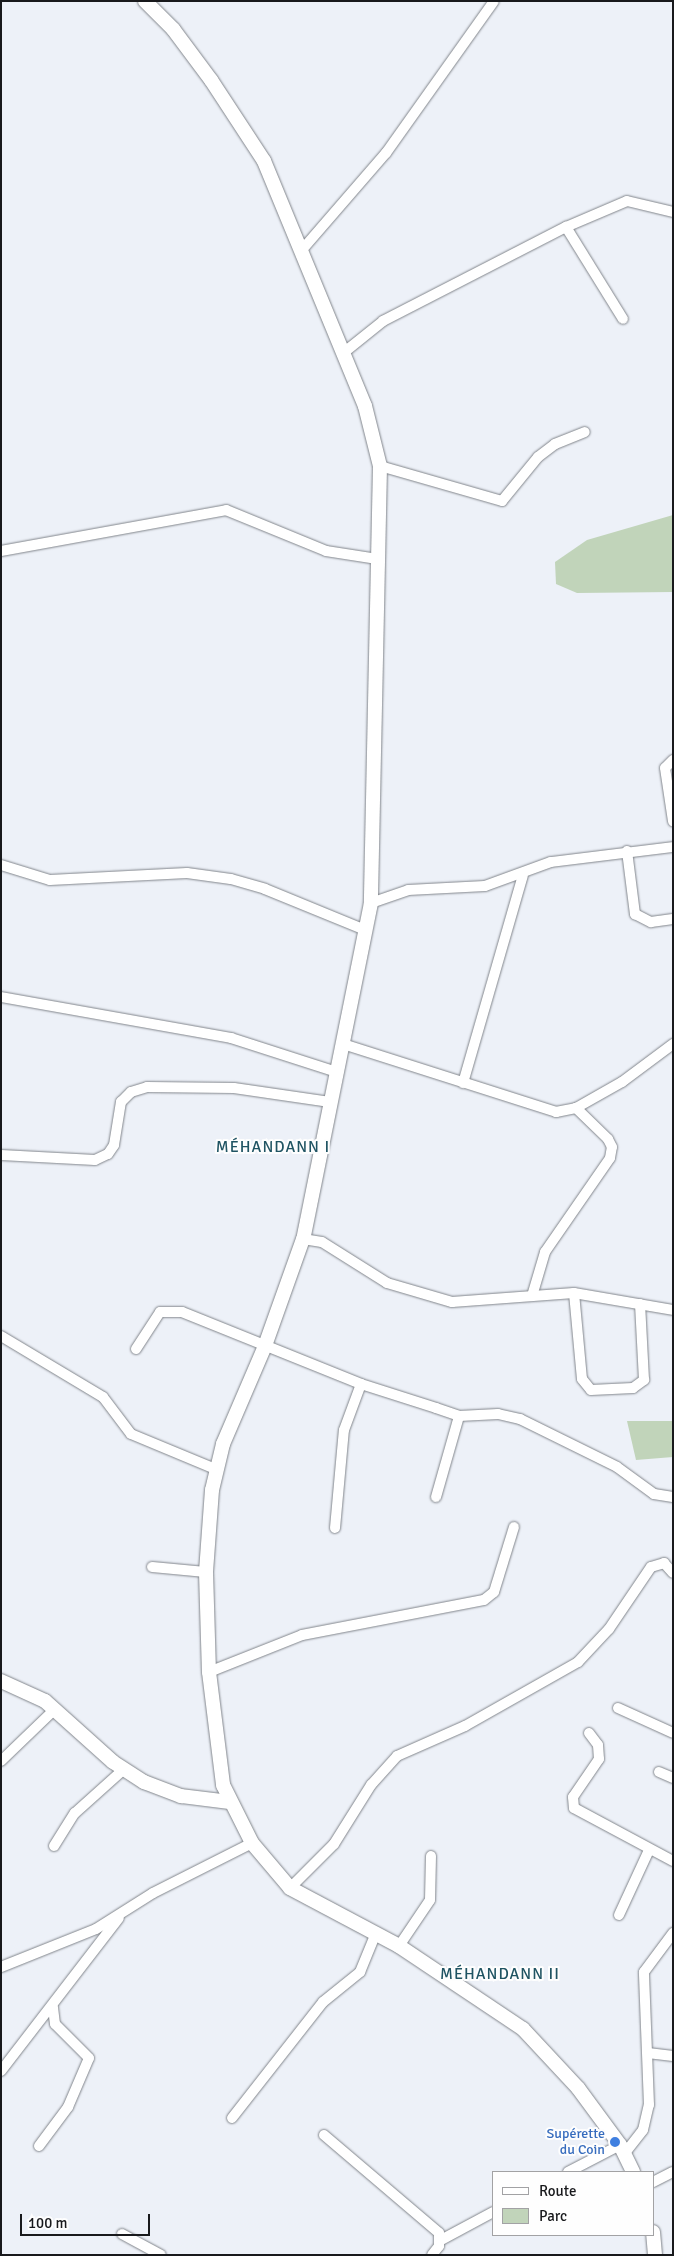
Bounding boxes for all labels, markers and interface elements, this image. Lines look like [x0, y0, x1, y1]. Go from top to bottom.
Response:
district label: MÉHANDANN I [214, 1137, 332, 1157]
district label: MÉHANDANN II [438, 1964, 562, 1984]
place label: Supérette du Coin [547, 2126, 605, 2158]
marker: Supérette du Coin [609, 2136, 621, 2148]
legend [492, 2171, 654, 2236]
text: Route [539, 2182, 576, 2200]
scale bar [22, 2204, 152, 2236]
text: Parc [539, 2207, 567, 2225]
text: 100 m [28, 2214, 68, 2232]

